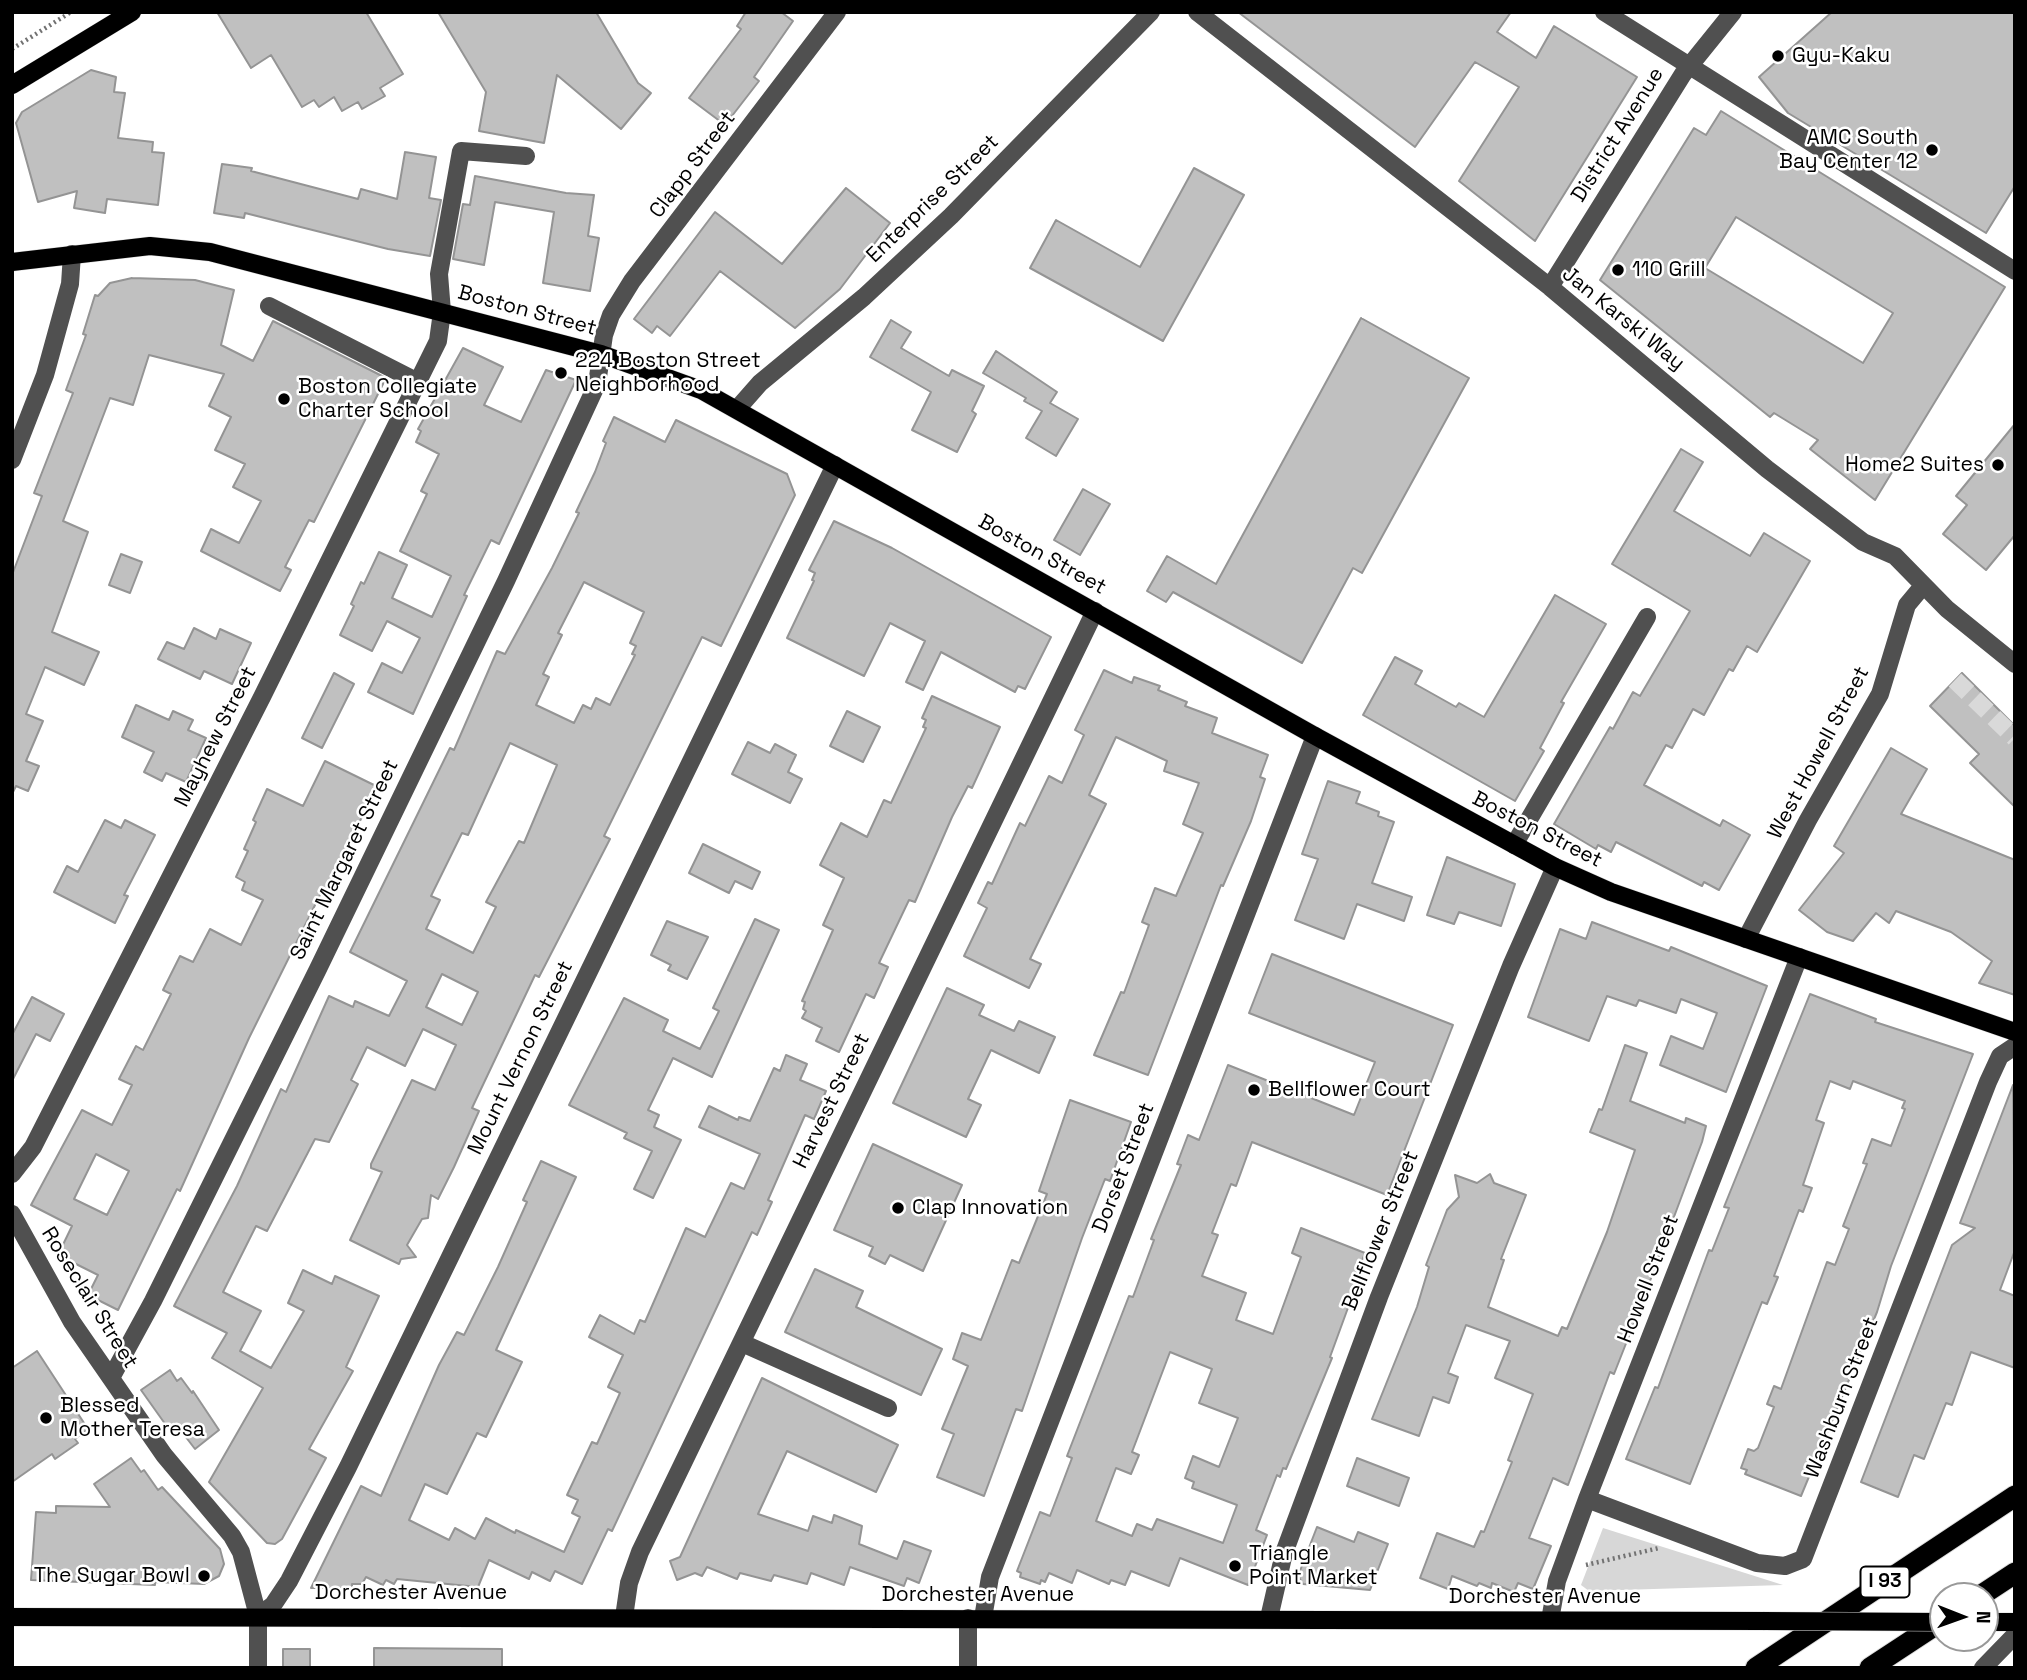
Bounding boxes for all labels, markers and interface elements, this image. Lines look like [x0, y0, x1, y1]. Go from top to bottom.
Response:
place label: Gyu-Kaku [1792, 43, 1890, 69]
marker: Gyu-Kaku [1770, 48, 1786, 64]
street label: District Avenue [1567, 63, 1669, 207]
street label: Clapp Street [645, 107, 741, 223]
place label: AMC South Bay Center 12 [1779, 125, 1918, 175]
street label: Enterprise Street [862, 130, 1004, 268]
marker: AMC South Bay Center 12 [1924, 142, 1940, 158]
place label: 110 Grill [1632, 257, 1706, 283]
street label: Jan Karski Way [1557, 262, 1689, 376]
marker: 110 Grill [1610, 262, 1626, 278]
street label: Boston Street [455, 280, 599, 342]
place label: 224 Boston Street Neighborhood [575, 348, 761, 398]
marker: 224 Boston Street Neighborhood [553, 365, 569, 381]
place label: Boston Collegiate Charter School [298, 374, 477, 424]
marker: Boston Collegiate Charter School [276, 391, 292, 407]
place label: Home2 Suites [1845, 452, 1984, 478]
marker: Home2 Suites [1990, 457, 2006, 473]
street label: Boston Street [974, 509, 1110, 601]
street label: West Howell Street [1763, 662, 1875, 844]
street label: Mayhew Street [170, 663, 262, 811]
street label: Saint Margaret Street [285, 756, 405, 964]
street label: Boston Street [1468, 786, 1606, 874]
street label: Mount Vernon Street [463, 957, 579, 1159]
street label: Harvest Street [788, 1029, 876, 1173]
place label: Bellflower Court [1268, 1077, 1431, 1103]
marker: Bellflower Court [1246, 1082, 1262, 1098]
street label: Dorset Street [1088, 1100, 1160, 1236]
street label: Bellflower Street [1338, 1148, 1424, 1314]
place label: Clap Innovation [912, 1195, 1068, 1221]
marker: Clap Innovation [890, 1200, 906, 1216]
street label: Howell Street [1613, 1211, 1685, 1347]
street label: Roseclair Street [35, 1223, 143, 1373]
street label: Washburn Street [1800, 1314, 1884, 1482]
place label: Blessed Mother Teresa [60, 1393, 205, 1443]
marker: Blessed Mother Teresa [38, 1410, 54, 1426]
place label: Triangle Point Market [1249, 1541, 1378, 1591]
marker: Triangle Point Market [1227, 1558, 1243, 1574]
place label: The Sugar Bowl [34, 1563, 190, 1589]
road number: I 93 [1860, 1566, 1910, 1598]
marker: The Sugar Bowl [196, 1568, 212, 1584]
street label: Dorchester Avenue [315, 1580, 507, 1606]
street label: Dorchester Avenue [882, 1582, 1074, 1608]
north arrow [1929, 1582, 1999, 1652]
street label: Dorchester Avenue [1449, 1584, 1641, 1610]
text: N [1971, 1611, 1996, 1624]

